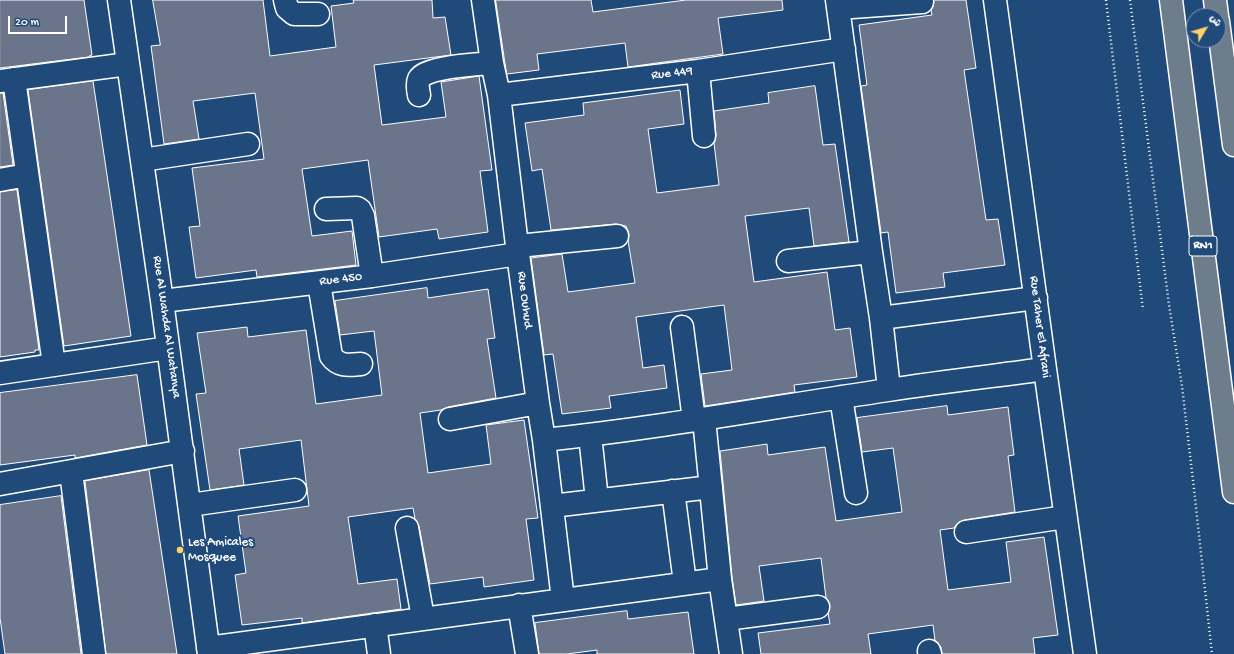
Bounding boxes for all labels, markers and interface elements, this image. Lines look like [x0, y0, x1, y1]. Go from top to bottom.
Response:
scale bar [10, 8, 69, 34]
north arrow [1186, 8, 1226, 48]
text: ش [1206, 13, 1223, 30]
text: 20 m [15, 16, 39, 30]
street label: Rue 449 [650, 64, 694, 84]
road number: RN1 [1189, 236, 1217, 256]
street label: Rue Al Wahda Al Watanya [148, 255, 184, 399]
street label: Rue 450 [319, 270, 363, 290]
street label: Rue Ouhud [513, 271, 535, 329]
street label: Rue Taher El Afrani [1025, 275, 1053, 379]
place label: Les Amicales Mosquee [188, 535, 253, 566]
marker: Les Amicales Mosquee [175, 545, 185, 555]

